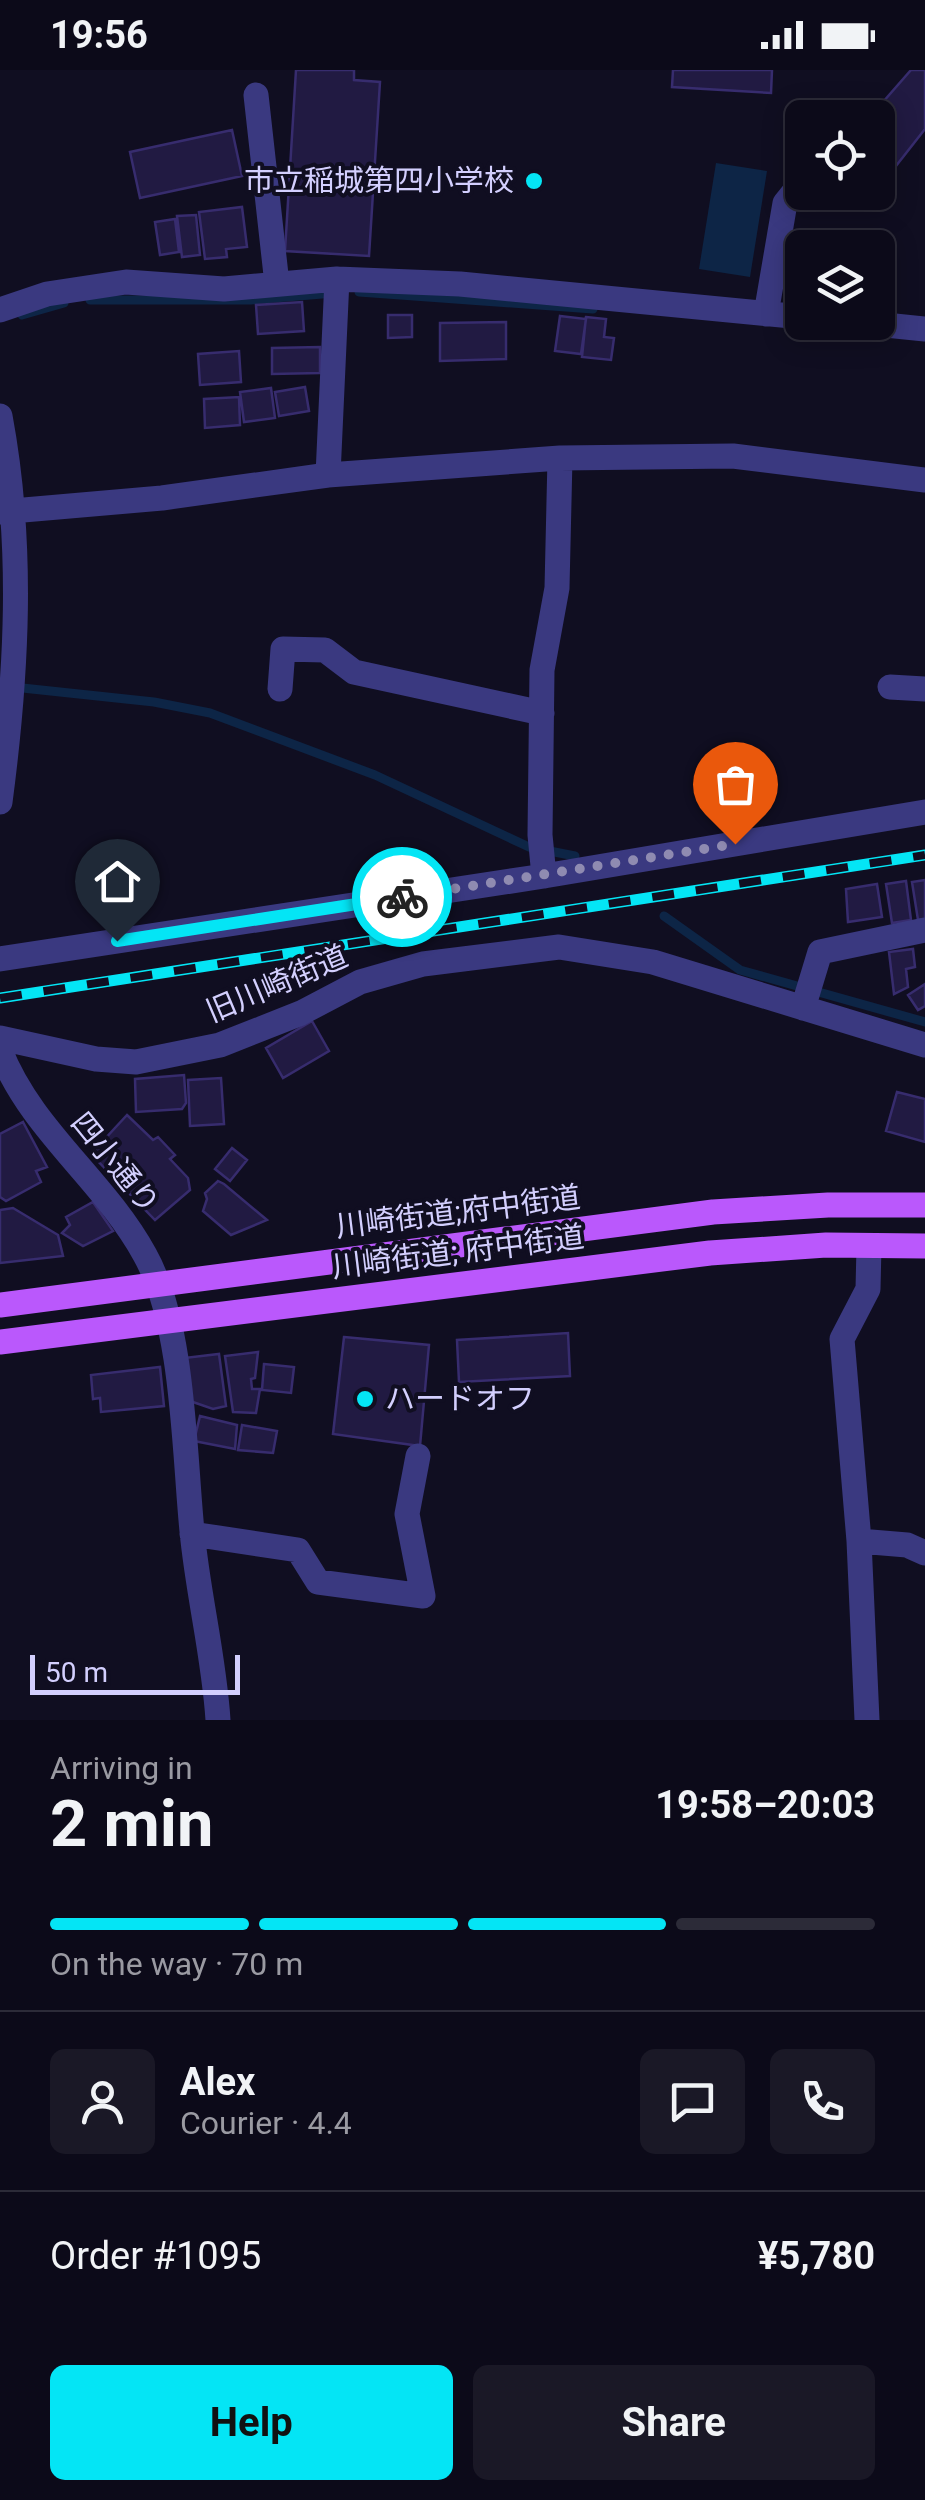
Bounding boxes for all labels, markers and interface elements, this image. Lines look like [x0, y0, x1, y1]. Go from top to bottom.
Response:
text: 19:56 [50, 13, 148, 57]
map controls [785, 100, 895, 340]
button: locate [785, 100, 895, 210]
place label: 市立稲城第四小学校 [244, 163, 514, 198]
marker: 市立稲城第四小学校 [523, 170, 545, 192]
button: layers [785, 230, 895, 340]
pin [693, 742, 778, 845]
icon: bag [708, 757, 763, 812]
pin [75, 839, 160, 942]
courier [352, 847, 452, 947]
icon: home [90, 854, 145, 909]
icon: bike [375, 870, 430, 925]
street label: 旧川崎街道 [201, 938, 353, 1029]
street label: 四小通り [64, 1105, 167, 1220]
street label: 川崎街道;府中街道 [334, 1179, 582, 1244]
street label: 川崎街道; 府中街道 [330, 1219, 586, 1284]
place label: ハードオフ [385, 1381, 535, 1416]
marker: ハードオフ [354, 1388, 376, 1410]
scale bar [30, 1650, 240, 1694]
text: 50 m [45, 1656, 108, 1689]
text: Arriving in [50, 1749, 193, 1787]
text: 19:58–20:03 [655, 1783, 875, 1827]
text: 2 min [50, 1786, 213, 1862]
text: On the way · 70 m [50, 1945, 303, 1983]
button: person [50, 2049, 155, 2154]
button: chat [640, 2049, 745, 2154]
button: phone [770, 2049, 875, 2154]
text: Alex [180, 2060, 255, 2104]
text: Courier · 4.4 [180, 2104, 352, 2142]
text: Order #1095 [50, 2234, 261, 2278]
text: ¥5,780 [758, 2234, 875, 2278]
button: Help [50, 2365, 453, 2480]
button: Share [473, 2365, 875, 2480]

